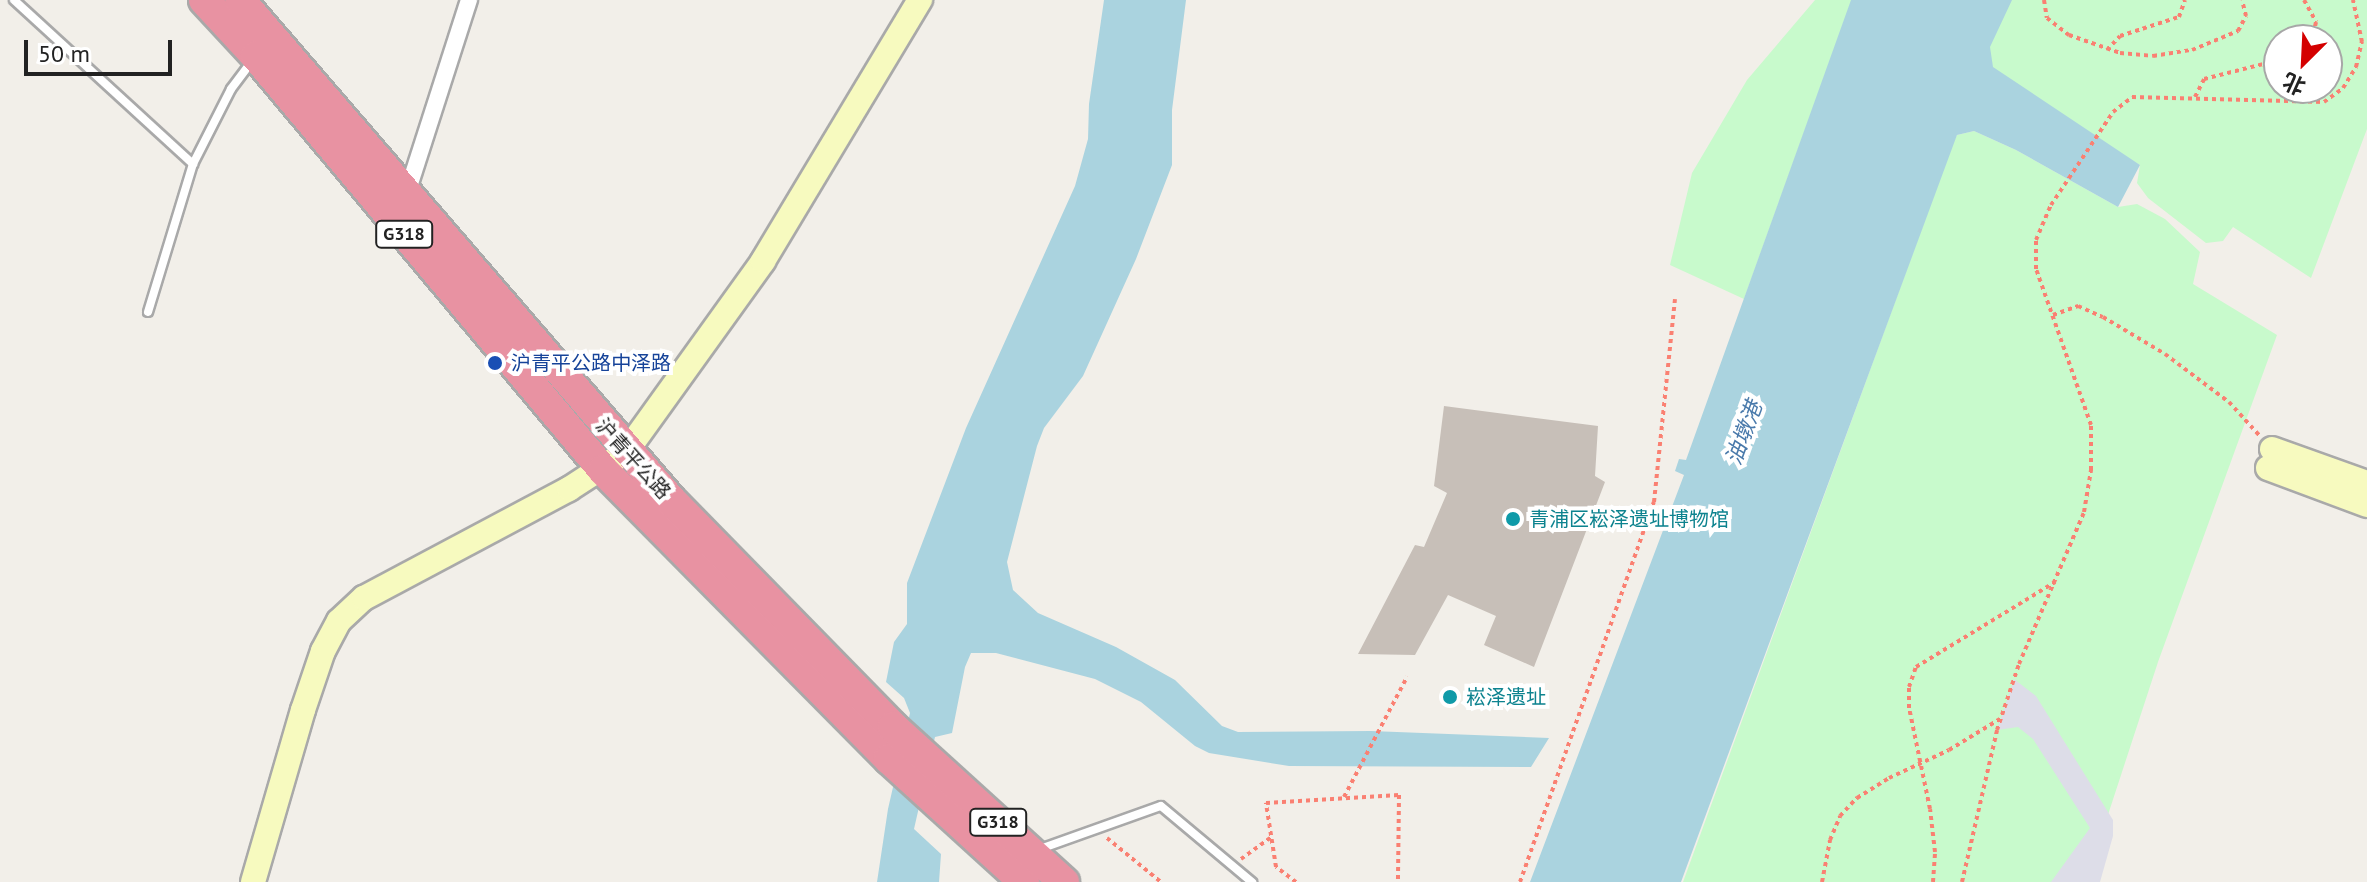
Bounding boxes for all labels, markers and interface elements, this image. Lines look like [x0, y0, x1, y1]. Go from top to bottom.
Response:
scale bar [28, 24, 176, 74]
north arrow [2263, 24, 2343, 104]
text: 50 m [38, 38, 90, 69]
text: 北 [2278, 67, 2310, 101]
road number: G318 [374, 220, 434, 248]
place label: 沪青平公路中泽路 [511, 351, 671, 375]
marker: 沪青平公路中泽路 [486, 354, 504, 372]
water label: 油墩港 [1720, 397, 1768, 469]
street label: 沪青平公路 [591, 414, 675, 504]
place label: 青浦区崧泽遗址博物馆 [1529, 507, 1729, 531]
marker: 青浦区崧泽遗址博物馆 [1504, 510, 1522, 528]
place label: 崧泽遗址 [1466, 685, 1546, 709]
marker: 崧泽遗址 [1441, 688, 1459, 706]
road number: G318 [968, 808, 1028, 836]

